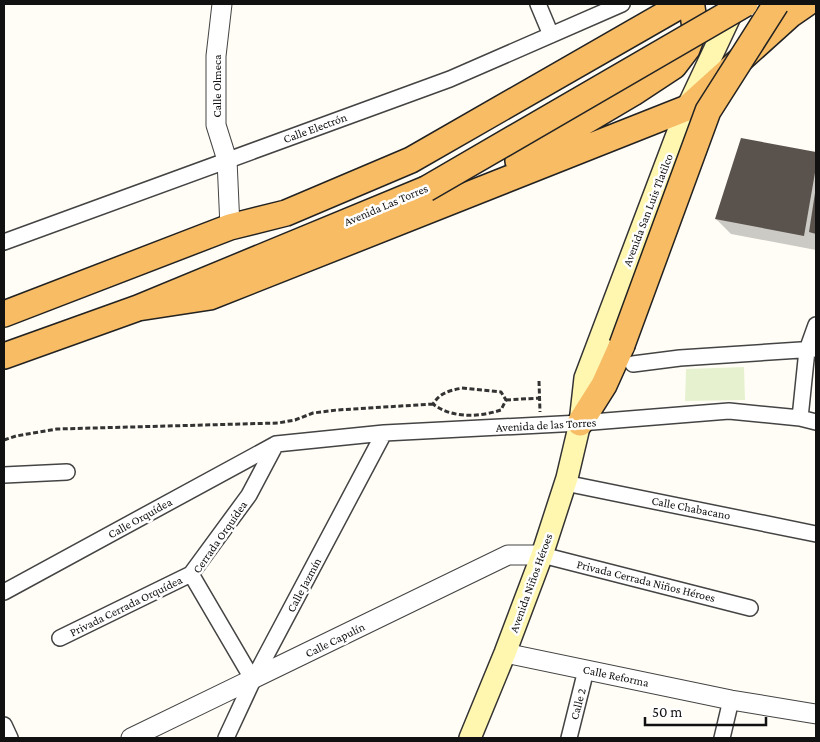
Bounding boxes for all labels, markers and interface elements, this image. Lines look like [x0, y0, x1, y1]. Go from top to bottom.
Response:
street label: Calle Olmeca [210, 54, 224, 118]
street label: Calle Electrón [281, 110, 349, 146]
street label: Avenida San Luis Tlatilco [620, 152, 676, 268]
street label: Avenida Las Torres [342, 181, 430, 229]
street label: Avenida de las Torres [495, 415, 597, 435]
street label: Calle Chabacano [650, 493, 732, 523]
street label: Calle Orquídea [105, 494, 175, 541]
street label: Cerrada Orquídea [190, 498, 250, 576]
street label: Avenida Niños Héroes [507, 531, 556, 634]
street label: Calle Jazmín [284, 555, 324, 615]
street label: Privada Cerrada Niños Héroes [575, 557, 717, 605]
street label: Privada Cerrada Orquídea [67, 572, 185, 639]
street label: Calle Capulín [303, 619, 367, 660]
street label: Calle Reforma [582, 662, 651, 690]
street label: Calle 2 [567, 686, 589, 721]
scale bar [645, 694, 766, 726]
text: 50 m [652, 704, 682, 720]

